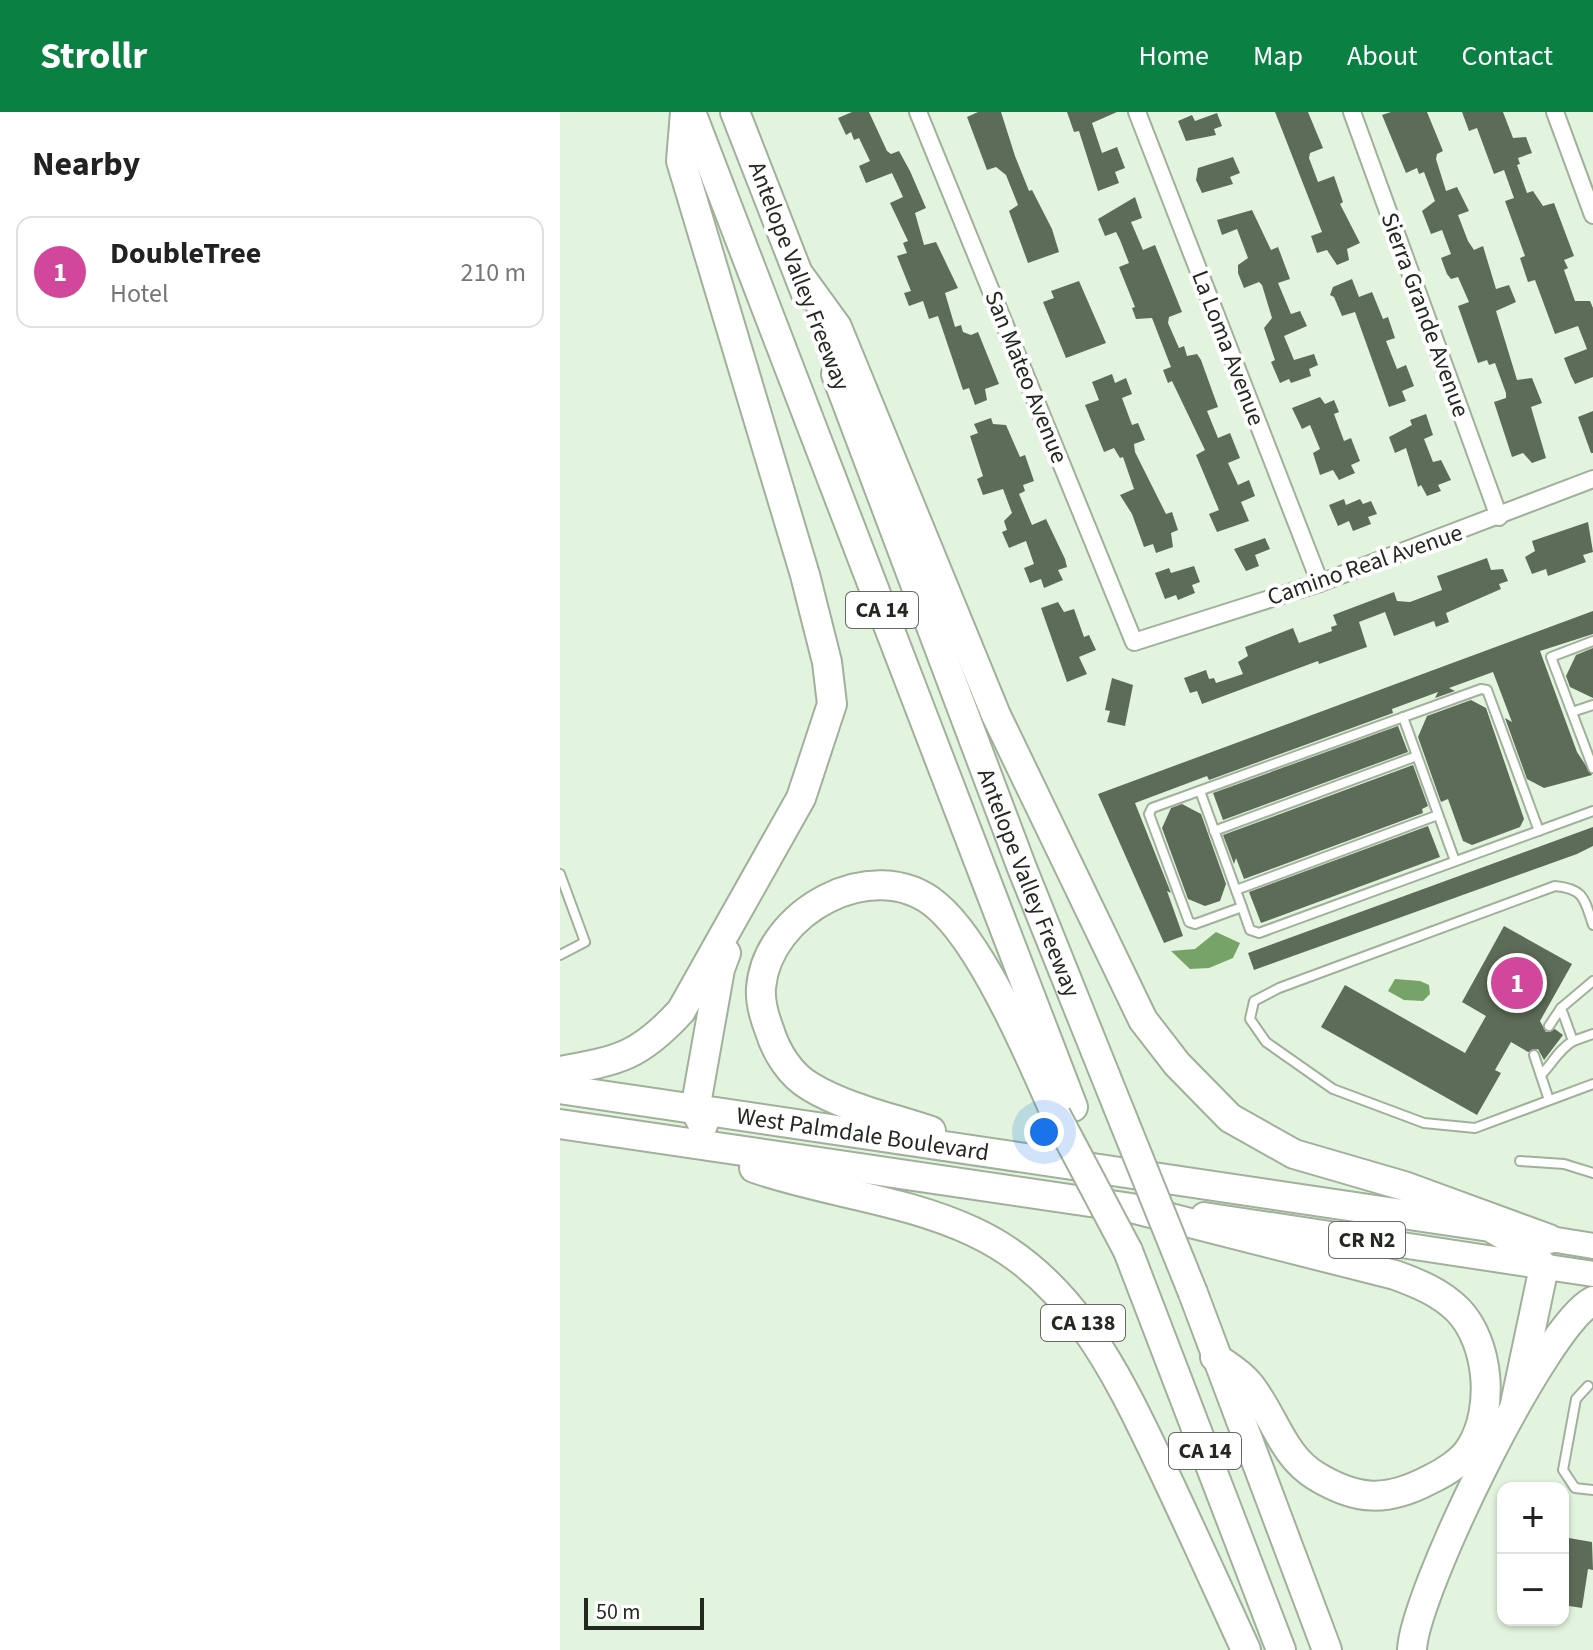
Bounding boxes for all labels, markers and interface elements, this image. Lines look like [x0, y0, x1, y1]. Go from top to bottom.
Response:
text: Strollr [40, 29, 147, 83]
text: Home [1138, 36, 1209, 76]
text: Map [1253, 36, 1303, 76]
text: About [1347, 36, 1418, 76]
text: Contact [1462, 36, 1553, 76]
text: Nearby [32, 140, 140, 189]
street label: Antelope Valley Freeway [739, 156, 859, 396]
street label: Sierra Grande Avenue [1372, 208, 1478, 422]
text: DoubleTree [110, 232, 261, 275]
text: 1 [53, 254, 67, 291]
text: 210 m [460, 254, 526, 291]
street label: La Loma Avenue [1182, 265, 1274, 431]
text: Hotel [110, 275, 169, 312]
street label: San Mateo Avenue [975, 285, 1077, 469]
street label: Camino Real Avenue [1263, 515, 1467, 615]
road number: CA 14 [846, 592, 918, 628]
street label: Antelope Valley Freeway [968, 763, 1090, 1002]
pin: 1 [1491, 953, 1543, 1013]
street label: West Palmdale Boulevard [734, 1098, 991, 1170]
your location [1024, 1112, 1064, 1152]
road number: CR N2 [1329, 1222, 1405, 1258]
road number: CA 138 [1041, 1305, 1125, 1341]
road number: CA 14 [1169, 1433, 1241, 1469]
map controls [1497, 1482, 1569, 1626]
button: + [1497, 1482, 1569, 1554]
button: − [1497, 1554, 1569, 1626]
scale bar [584, 1594, 704, 1630]
text: 50 m [596, 1596, 641, 1628]

